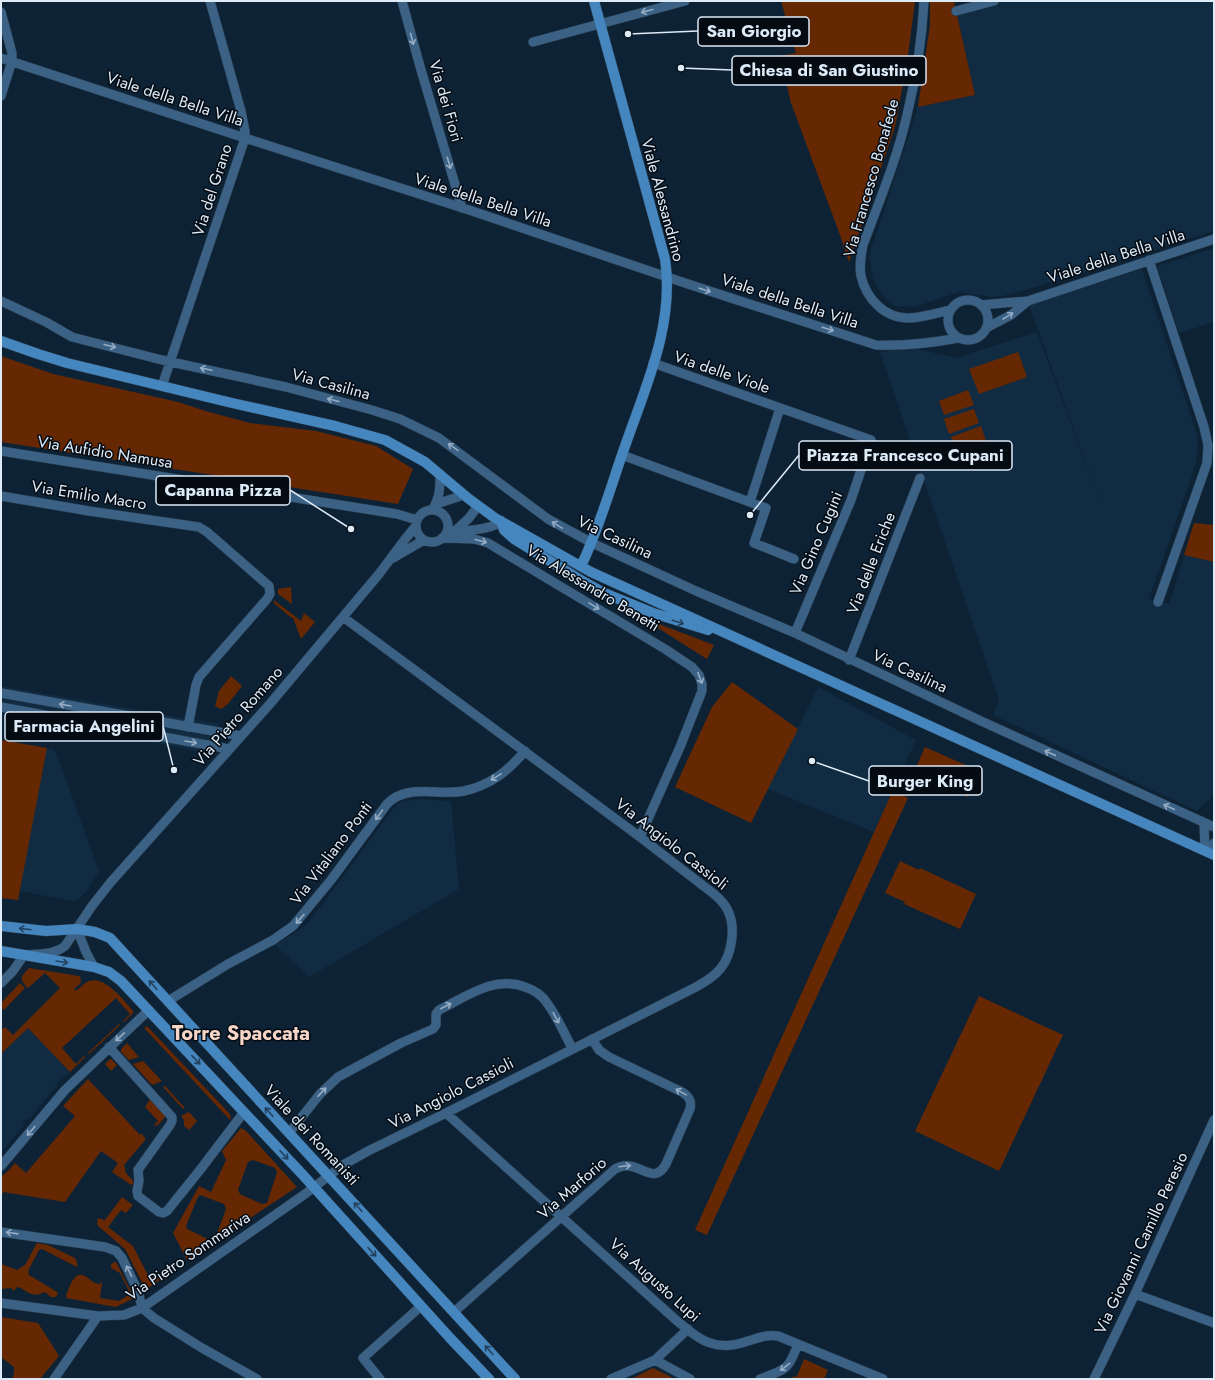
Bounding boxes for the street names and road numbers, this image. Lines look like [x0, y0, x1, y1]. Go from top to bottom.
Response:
street label: Via dei Fiori [423, 57, 469, 145]
street label: Viale della Bella Villa [103, 66, 247, 132]
street label: Via Francesco Bonafede [837, 96, 905, 260]
street label: Viale Alessandrino [636, 136, 691, 264]
street label: Via del Grano [186, 141, 238, 239]
street label: Viale della Bella Villa [411, 167, 555, 233]
street label: Viale della Bella Villa [1044, 223, 1188, 289]
street label: Viale della Bella Villa [718, 268, 862, 334]
street label: Via delle Viole [671, 345, 773, 399]
street label: Via Casilina [289, 362, 373, 406]
street label: Via Aufidio Namusa [36, 430, 174, 474]
street label: Via Emilio Macro [30, 475, 148, 515]
street label: Via Gino Cugini [784, 487, 848, 599]
street label: Via delle Eriche [841, 509, 901, 617]
street label: Via Casilina [574, 510, 656, 564]
street label: Via Alessandro Benetti [522, 539, 664, 637]
street label: Via Casilina [869, 644, 951, 698]
street label: Via Pietro Romano [188, 661, 288, 771]
street label: Via Angiolo Cassioli [611, 793, 733, 895]
street label: Via Vitaliano Ponti [284, 796, 378, 910]
street label: Via Angiolo Cassioli [384, 1051, 518, 1135]
street label: Viale dei Romanisti [259, 1079, 365, 1191]
street label: Via Giovanni Camillo Peresio [1089, 1148, 1193, 1338]
street label: Via Marforio [532, 1151, 612, 1225]
street label: Via Pietro Sommariva [121, 1206, 255, 1306]
street label: Via Augusto Lupi [604, 1233, 706, 1327]

